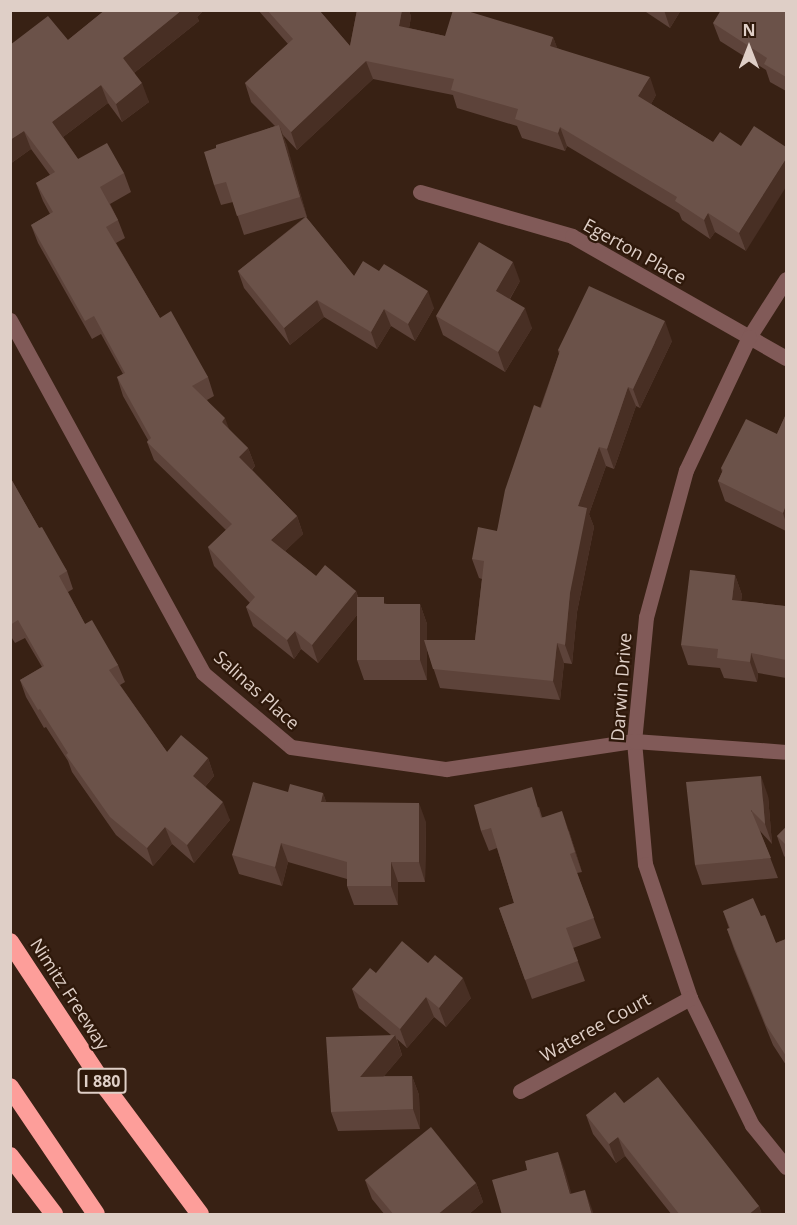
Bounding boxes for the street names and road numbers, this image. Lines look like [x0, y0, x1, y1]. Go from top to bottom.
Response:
street label: Egerton Place [580, 214, 690, 288]
street label: Darwin Drive [606, 632, 636, 742]
street label: Salinas Place [210, 646, 304, 734]
street label: Nimitz Freeway [26, 934, 114, 1054]
street label: Wateree Court [536, 988, 654, 1066]
road number: I 880 [76, 1068, 128, 1094]

